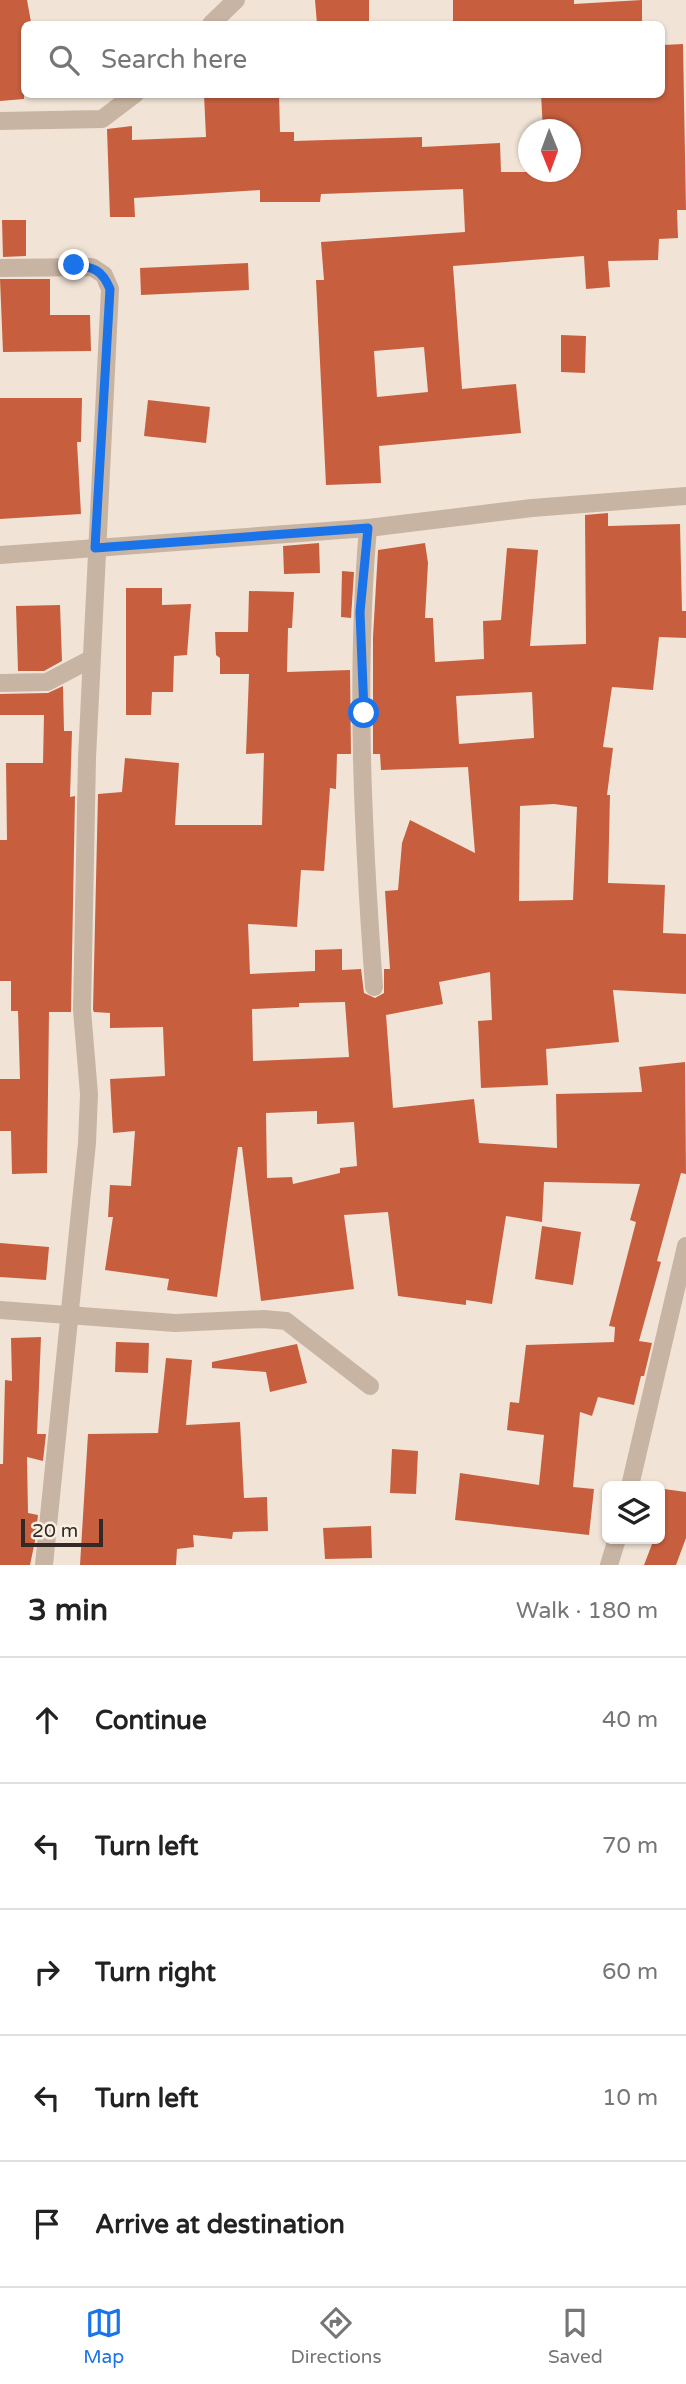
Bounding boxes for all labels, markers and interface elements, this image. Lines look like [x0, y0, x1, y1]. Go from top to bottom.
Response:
search box [21, 21, 665, 98]
icon: search [45, 41, 83, 79]
text: Search here [101, 44, 247, 75]
north arrow [518, 119, 581, 182]
route end [58, 249, 89, 280]
route start [348, 697, 379, 728]
map controls [602, 1481, 665, 1544]
button: layers [602, 1481, 665, 1544]
scale bar [21, 1516, 103, 1548]
text: 20 m [32, 1520, 78, 1542]
text: 3 min [28, 1592, 108, 1629]
text: Walk · 180 m [516, 1597, 658, 1625]
icon: ahead [28, 1701, 66, 1739]
text: Continue [95, 1705, 207, 1736]
text: 40 m [602, 1706, 658, 1734]
icon: left [28, 1827, 66, 1865]
text: Turn left [95, 1831, 198, 1862]
text: 70 m [602, 1832, 658, 1860]
icon: right [28, 1953, 66, 1991]
text: Turn right [95, 1957, 216, 1988]
text: 60 m [602, 1958, 658, 1986]
icon: left [28, 2079, 66, 2117]
text: Turn left [95, 2083, 198, 2114]
text: 10 m [602, 2084, 658, 2112]
icon: arrive [28, 2205, 66, 2243]
text: Arrive at destination [95, 2209, 345, 2240]
tab: Map [83, 2304, 124, 2368]
tab: Directions [291, 2304, 382, 2368]
tab: Saved [548, 2304, 603, 2368]

